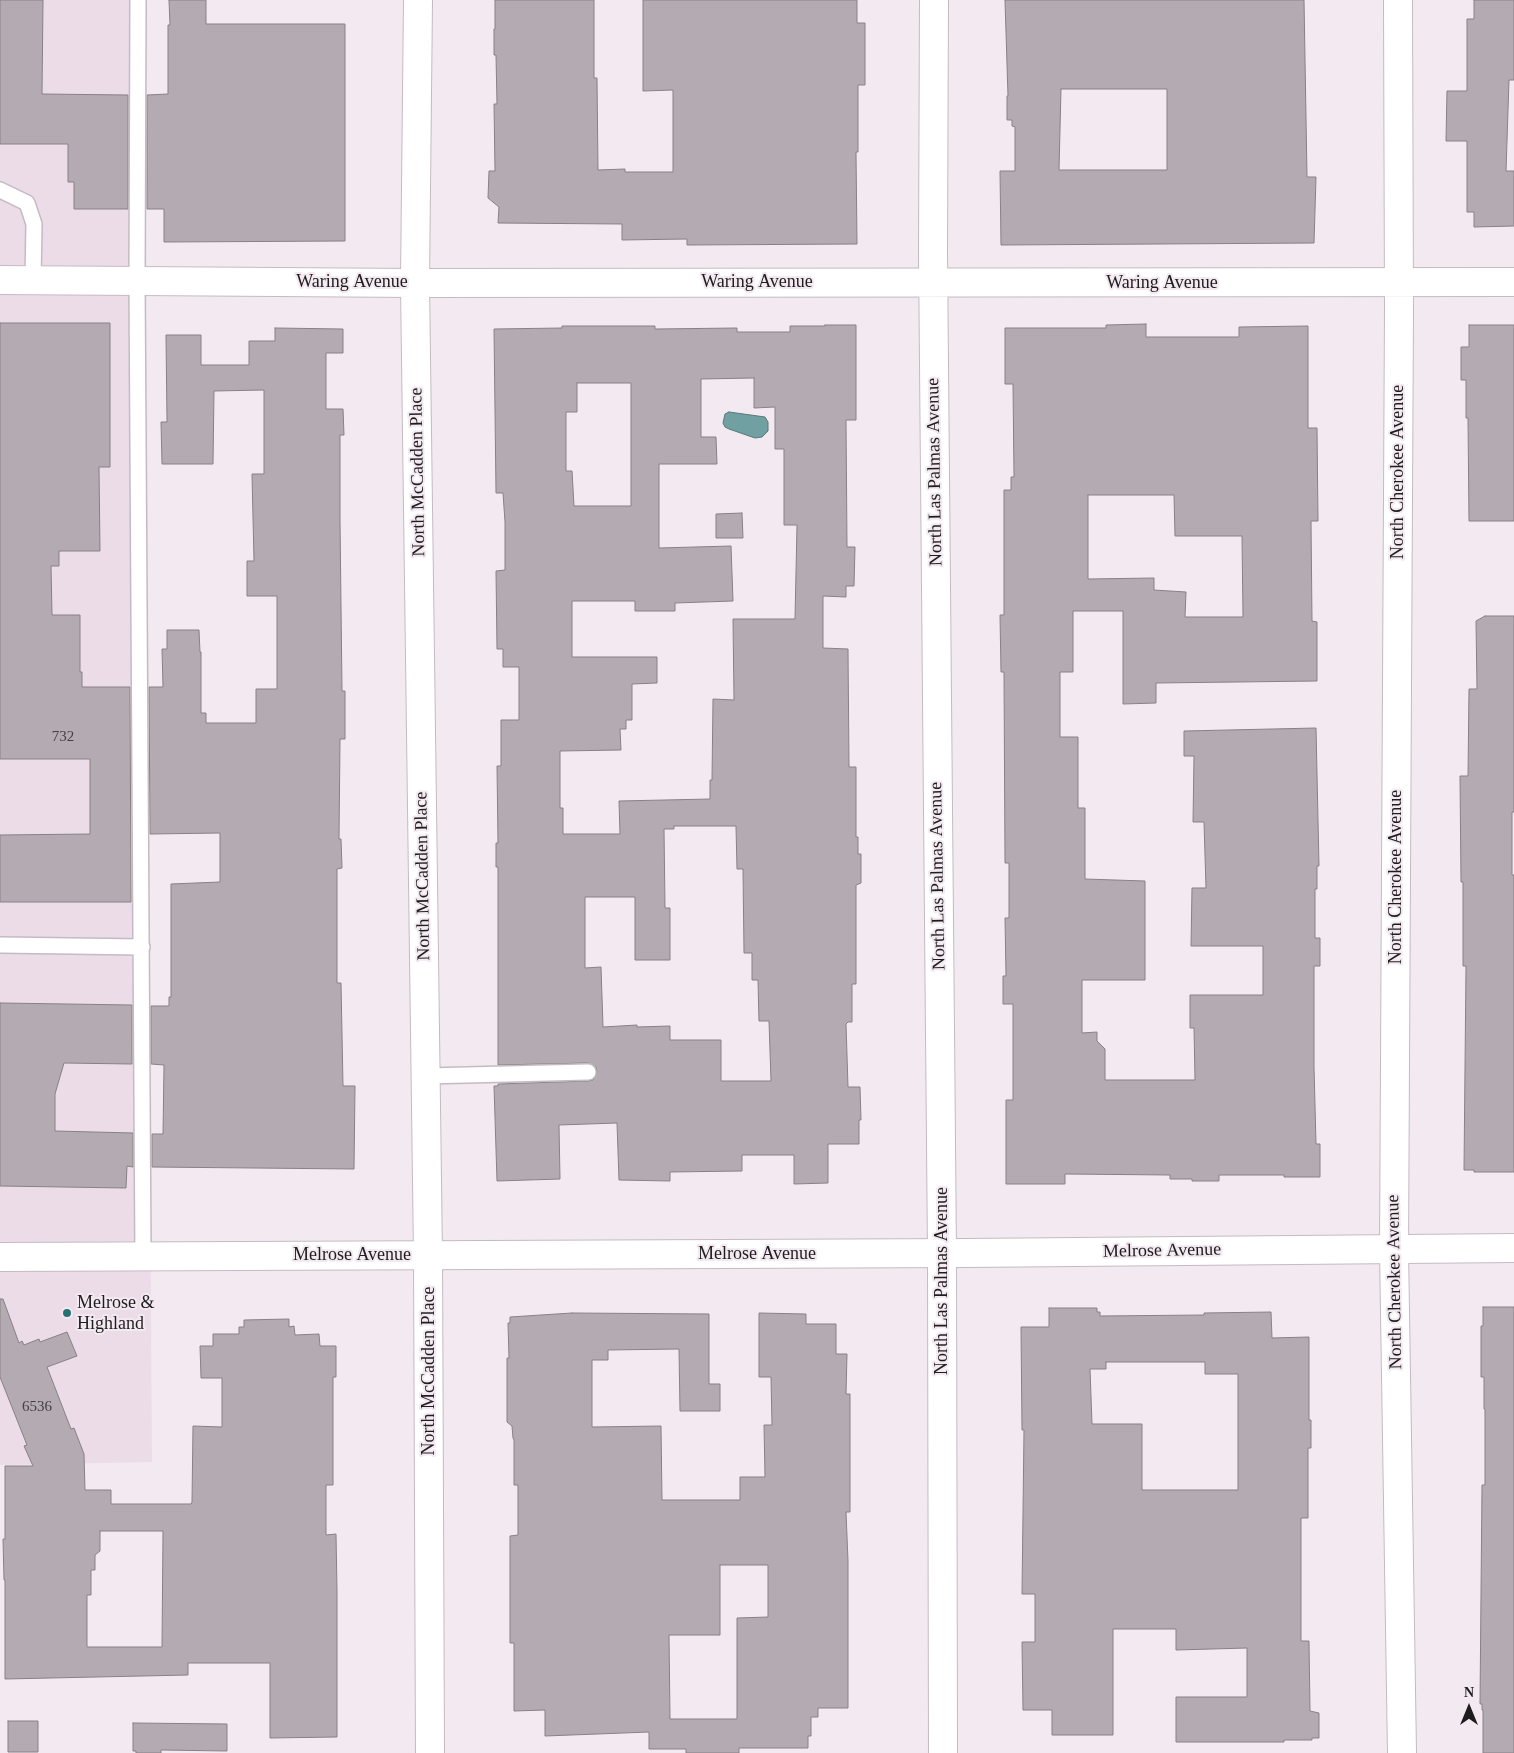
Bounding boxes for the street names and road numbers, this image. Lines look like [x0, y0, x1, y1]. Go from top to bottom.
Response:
street label: Waring Avenue [296, 271, 408, 293]
street label: Waring Avenue [701, 271, 813, 293]
street label: Waring Avenue [1106, 272, 1218, 294]
street label: North Las Palmas Avenue [923, 378, 947, 566]
street label: North Cherokee Avenue [1387, 385, 1409, 559]
street label: North McCadden Place [406, 387, 430, 557]
street label: North Las Palmas Avenue [926, 782, 950, 970]
street label: North Cherokee Avenue [1385, 790, 1407, 964]
street label: North McCadden Place [411, 791, 435, 961]
street label: North Las Palmas Avenue [931, 1187, 953, 1375]
street label: North Cherokee Avenue [1383, 1195, 1407, 1369]
street label: Melrose Avenue [1103, 1239, 1221, 1263]
street label: Melrose Avenue [698, 1243, 816, 1265]
street label: Melrose Avenue [293, 1244, 411, 1266]
street label: North McCadden Place [418, 1287, 440, 1455]

